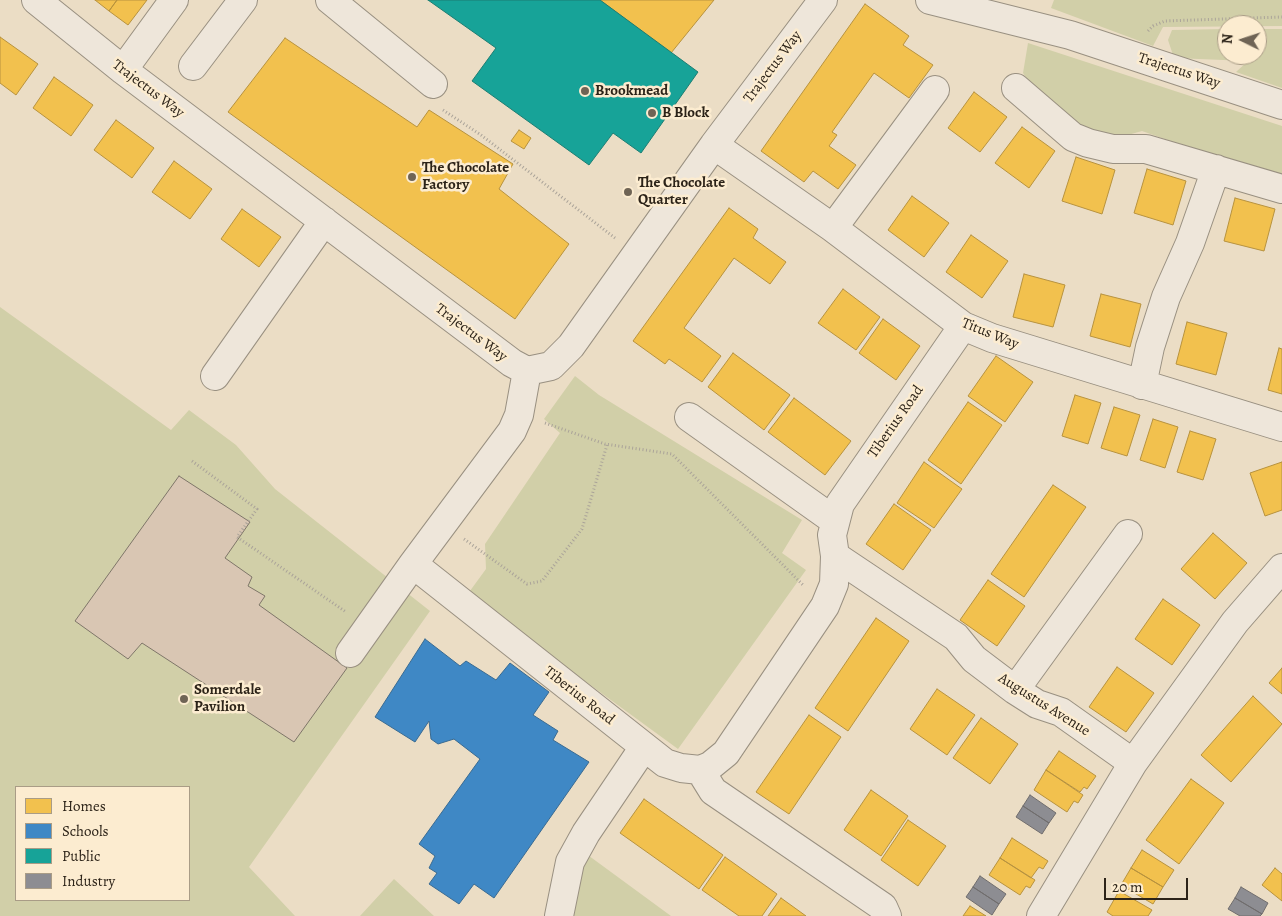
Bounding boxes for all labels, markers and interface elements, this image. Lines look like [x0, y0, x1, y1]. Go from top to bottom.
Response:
north arrow [1217, 15, 1267, 65]
street label: Trajectus Way [740, 27, 806, 107]
text: N [1218, 33, 1237, 45]
street label: Trajectus Way [1136, 49, 1222, 93]
street label: Trajectus Way [108, 56, 188, 122]
place label: Brookmead [595, 82, 668, 100]
marker: Brookmead [579, 85, 591, 97]
place label: B Block [662, 104, 709, 122]
marker: B Block [646, 107, 658, 119]
place label: The Chocolate Factory [422, 159, 509, 194]
marker: The Chocolate Factory [406, 171, 418, 183]
place label: The Chocolate Quarter [638, 174, 725, 209]
marker: The Chocolate Quarter [622, 186, 634, 198]
street label: Trajectus Way [431, 300, 511, 366]
street label: Titus Way [959, 314, 1021, 354]
street label: Tiberius Road [864, 382, 928, 462]
street label: Tiberius Road [540, 663, 618, 729]
street label: Augustus Avenue [995, 670, 1093, 740]
place label: Somerdale Pavilion [194, 681, 261, 716]
marker: Somerdale Pavilion [178, 693, 190, 705]
legend [15, 786, 190, 901]
text: Homes [62, 796, 106, 816]
text: Schools [62, 821, 109, 841]
text: Public [62, 846, 100, 866]
scale bar [1107, 868, 1191, 900]
text: Industry [62, 871, 115, 891]
text: 20 m [1112, 877, 1143, 897]

